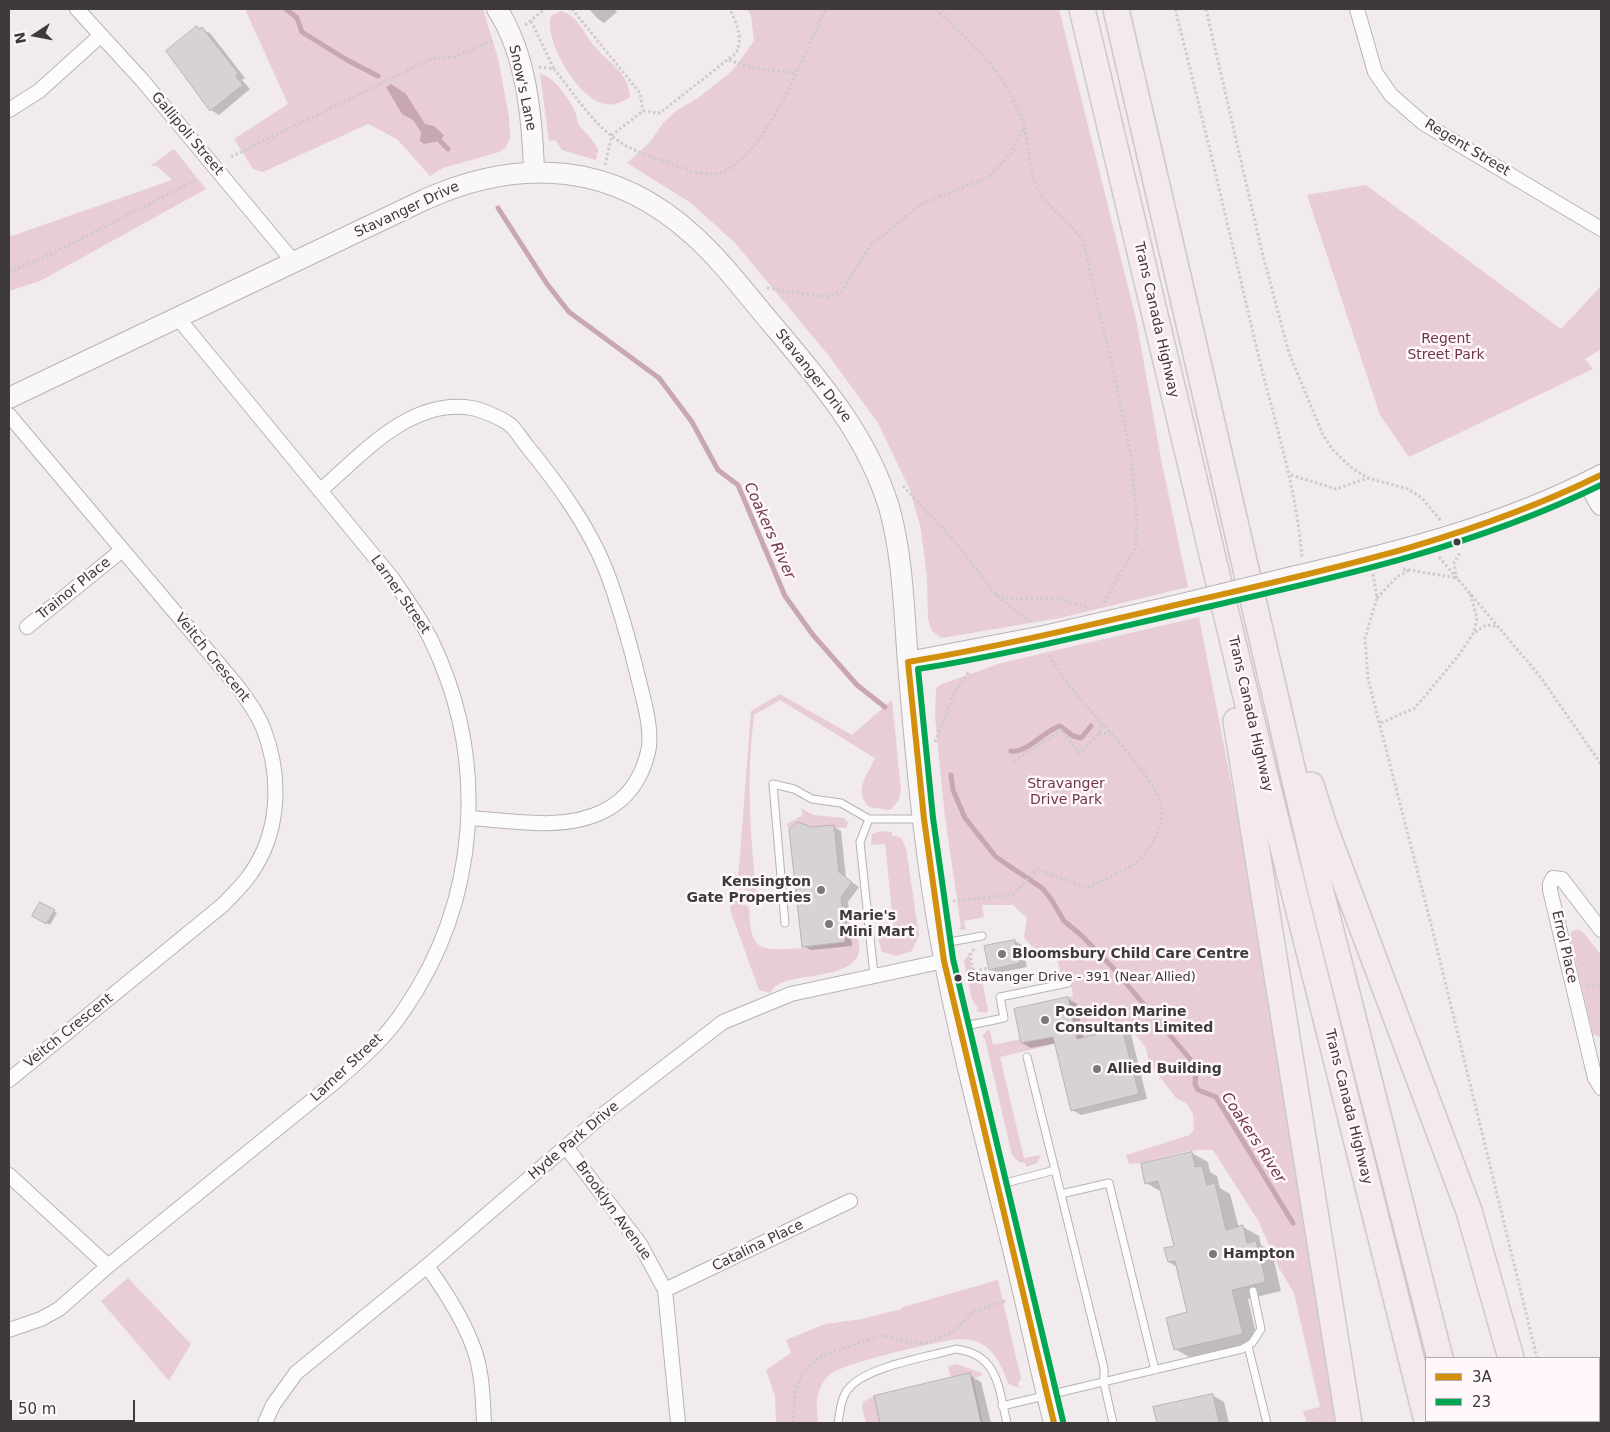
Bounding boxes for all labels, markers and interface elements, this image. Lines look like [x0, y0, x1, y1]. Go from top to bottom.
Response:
north arrow [10, 10, 60, 60]
text: N [11, 31, 29, 45]
street label: Snow's Lane [505, 44, 539, 132]
street label: Gallipoli Street [147, 89, 227, 179]
street label: Regent Street [1421, 116, 1513, 180]
street label: Stavanger Drive [352, 178, 462, 242]
street label: Trans Canada Highway [1130, 240, 1182, 400]
street label: Stavanger Drive [771, 326, 855, 426]
park label: Regent Street Park [1407, 331, 1485, 364]
water label: Coakers River [740, 480, 798, 582]
unlabelled marker [1452, 537, 1462, 547]
street label: Larner Street [367, 552, 433, 638]
street label: Trainor Place [34, 554, 114, 624]
street label: Veitch Crescent [171, 610, 253, 706]
street label: Trans Canada Highway [1224, 634, 1276, 794]
park label: Stravanger Drive Park [1027, 776, 1105, 809]
place label: Kensington Gate Properties [686, 874, 811, 906]
marker: Kensington Gate Properties [815, 884, 827, 896]
place label: Marie's Mini Mart [839, 908, 914, 940]
street label: Errol Place [1547, 909, 1581, 985]
marker: Marie's Mini Mart [823, 918, 835, 930]
place label: Bloomsbury Child Care Centre [1012, 946, 1249, 962]
marker: Bloomsbury Child Care Centre [996, 948, 1008, 960]
place label: Stavanger Drive - 391 (Near Allied) [967, 970, 1196, 986]
marker: Stavanger Drive - 391 (Near Allied) [953, 973, 963, 983]
street label: Veitch Crescent [21, 990, 117, 1072]
place label: Poseidon Marine Consultants Limited [1055, 1004, 1213, 1036]
marker: Poseidon Marine Consultants Limited [1039, 1014, 1051, 1026]
street label: Trans Canada Highway [1321, 1028, 1375, 1186]
street label: Larner Street [308, 1030, 386, 1106]
place label: Allied Building [1107, 1061, 1222, 1077]
marker: Allied Building [1091, 1063, 1103, 1075]
water label: Coakers River [1217, 1089, 1289, 1187]
street label: Hyde Park Drive [525, 1098, 623, 1184]
street label: Brooklyn Avenue [572, 1158, 654, 1264]
street label: Catalina Place [710, 1217, 806, 1275]
place label: Hampton [1223, 1246, 1295, 1262]
marker: Hampton [1207, 1248, 1219, 1260]
legend [1425, 1357, 1600, 1422]
text: 3A [1472, 1368, 1492, 1386]
scale bar [12, 1390, 138, 1422]
text: 23 [1472, 1393, 1491, 1411]
text: 50 m [18, 1400, 56, 1418]

